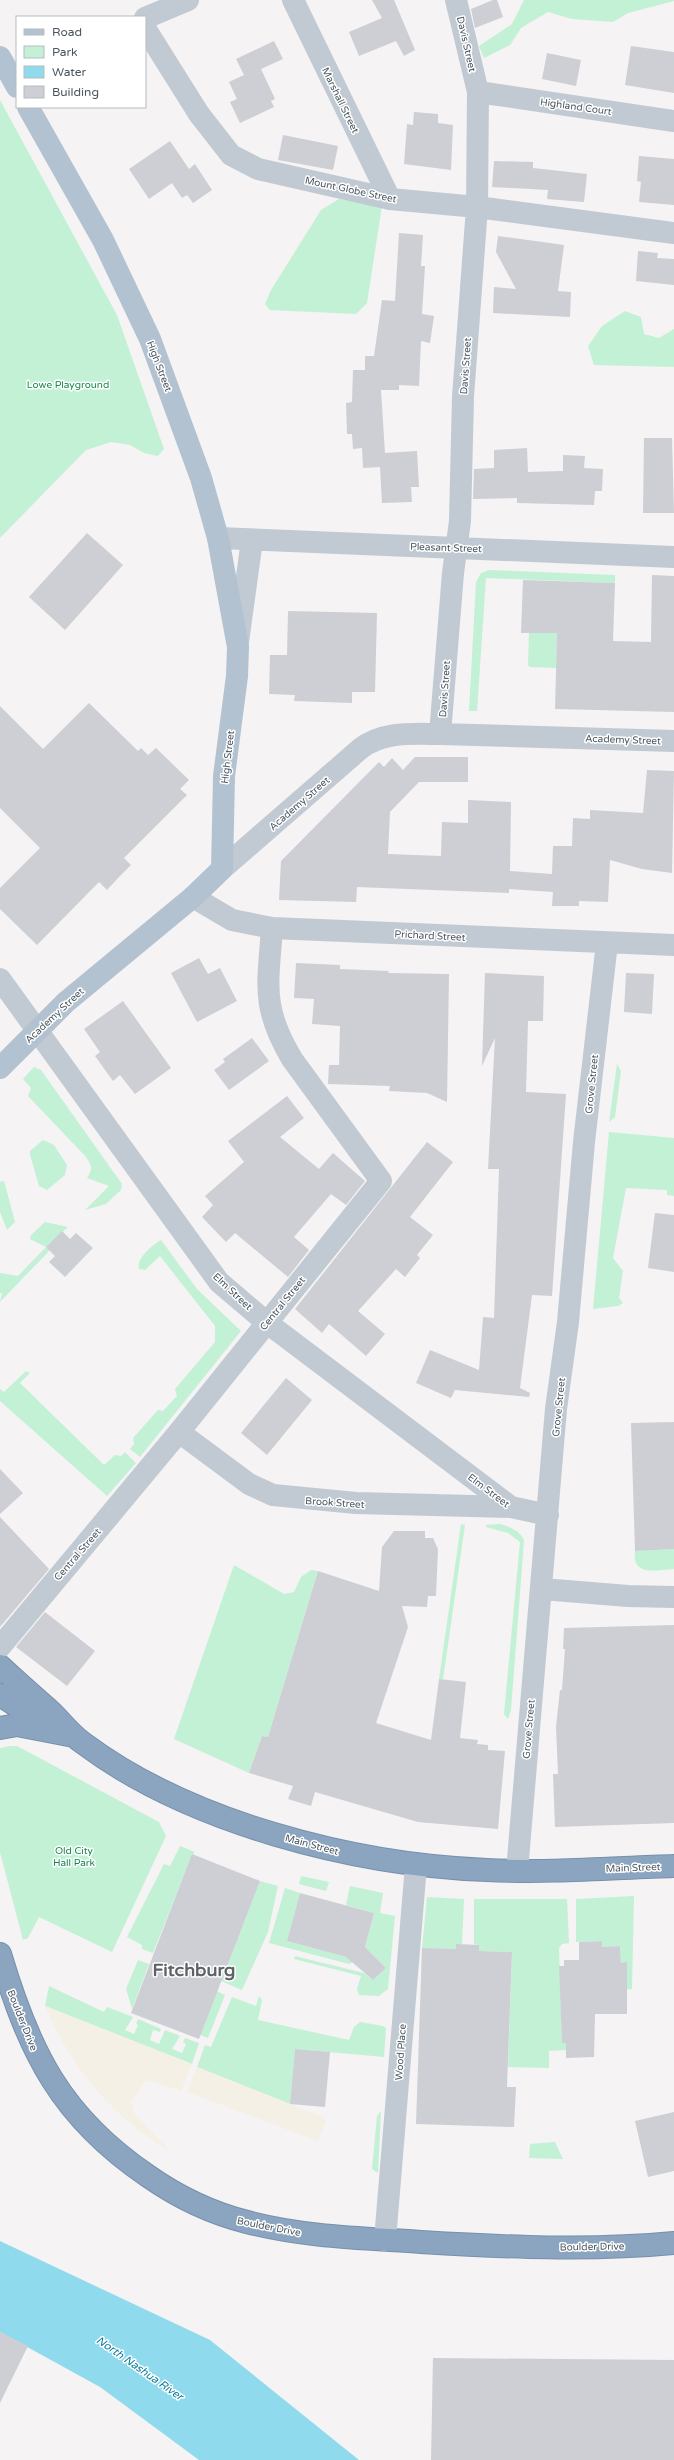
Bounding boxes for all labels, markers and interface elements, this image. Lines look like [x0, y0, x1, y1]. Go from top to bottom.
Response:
street label: Davis Street [454, 15, 478, 73]
legend [16, 16, 146, 108]
text: Road [52, 25, 82, 39]
text: Park [52, 45, 78, 59]
text: Water [52, 65, 87, 79]
street label: Marshall Street [319, 66, 361, 135]
text: Building [52, 85, 99, 99]
street label: Highland Court [539, 96, 613, 118]
street label: Mount Globe Street [304, 174, 398, 206]
street label: Davis Street [458, 337, 474, 395]
street label: High Street [144, 339, 174, 394]
park label: Lowe Playground [27, 379, 109, 391]
street label: Pleasant Street [410, 541, 482, 555]
street label: Davis Street [437, 660, 453, 718]
street label: High Street [219, 730, 237, 784]
street label: Academy Street [585, 733, 661, 747]
street label: Academy Street [267, 774, 332, 833]
street label: Prichard Street [394, 928, 466, 944]
street label: Academy Street [23, 985, 87, 1046]
street label: Grove Street [583, 1054, 601, 1114]
street label: Elm Street [210, 1271, 255, 1313]
street label: Central Street [258, 1274, 308, 1333]
street label: Grove Street [550, 1377, 568, 1437]
street label: Elm Street [465, 1471, 512, 1511]
street label: Brook Street [305, 1495, 365, 1511]
street label: Central Street [52, 1526, 104, 1583]
street label: Grove Street [520, 1699, 538, 1759]
street label: Main Street [284, 1832, 340, 1858]
park label: Old City Hall Park [53, 1845, 96, 1869]
street label: Main Street [605, 1861, 661, 1875]
district label: Fitchburg [153, 1959, 235, 1981]
street label: Boulder Drive [4, 1988, 40, 2053]
street label: Wood Place [393, 2023, 409, 2081]
street label: Boulder Drive [236, 2215, 302, 2239]
street label: Boulder Drive [560, 2240, 625, 2254]
water label: North Nashua River [94, 2334, 187, 2404]

